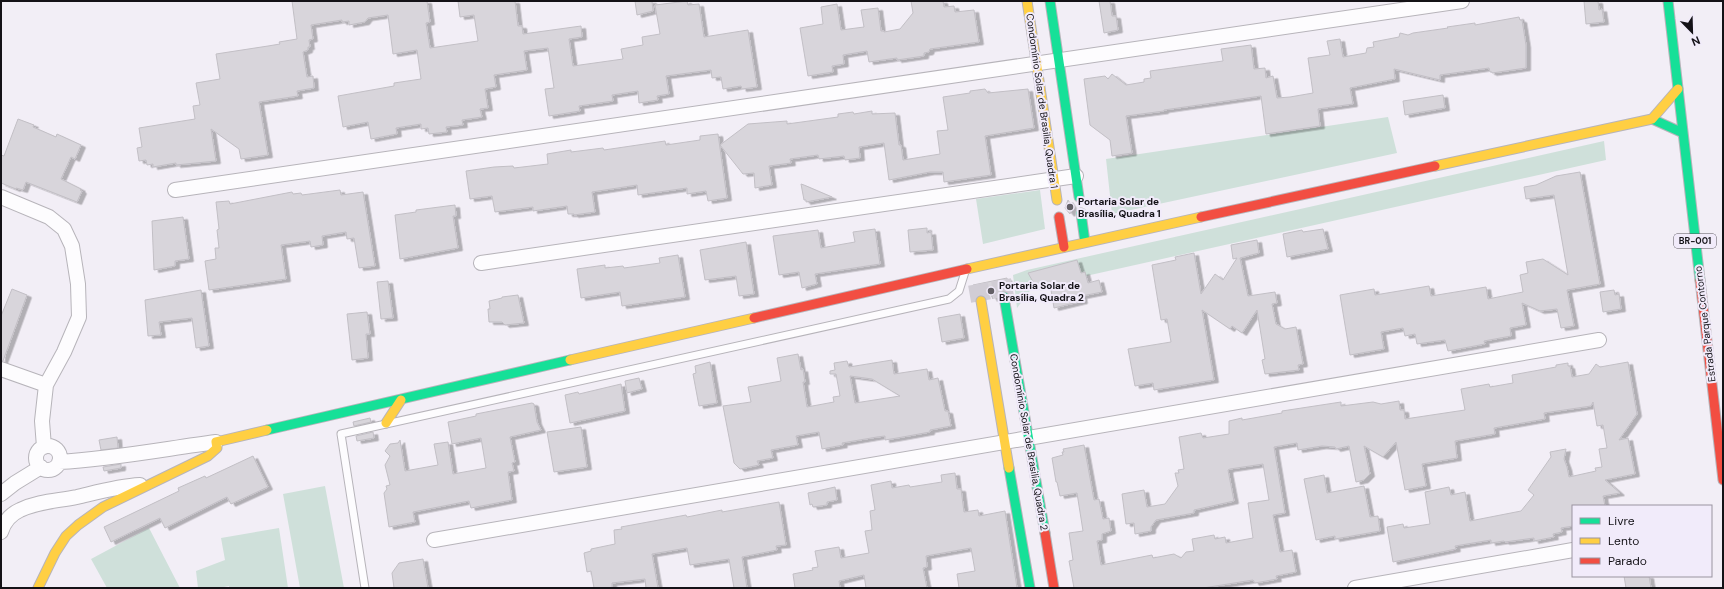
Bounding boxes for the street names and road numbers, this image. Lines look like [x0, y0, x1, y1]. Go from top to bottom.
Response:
street label: Condomínio Solar de Brasilia, Quadra 1 [1023, 13, 1061, 189]
road number: BR-001 [1674, 234, 1716, 248]
street label: Estrada Parque Contorno [1691, 265, 1719, 383]
street label: Condomínio Solar de Brasilia, Quadra 2 [1007, 353, 1051, 532]

